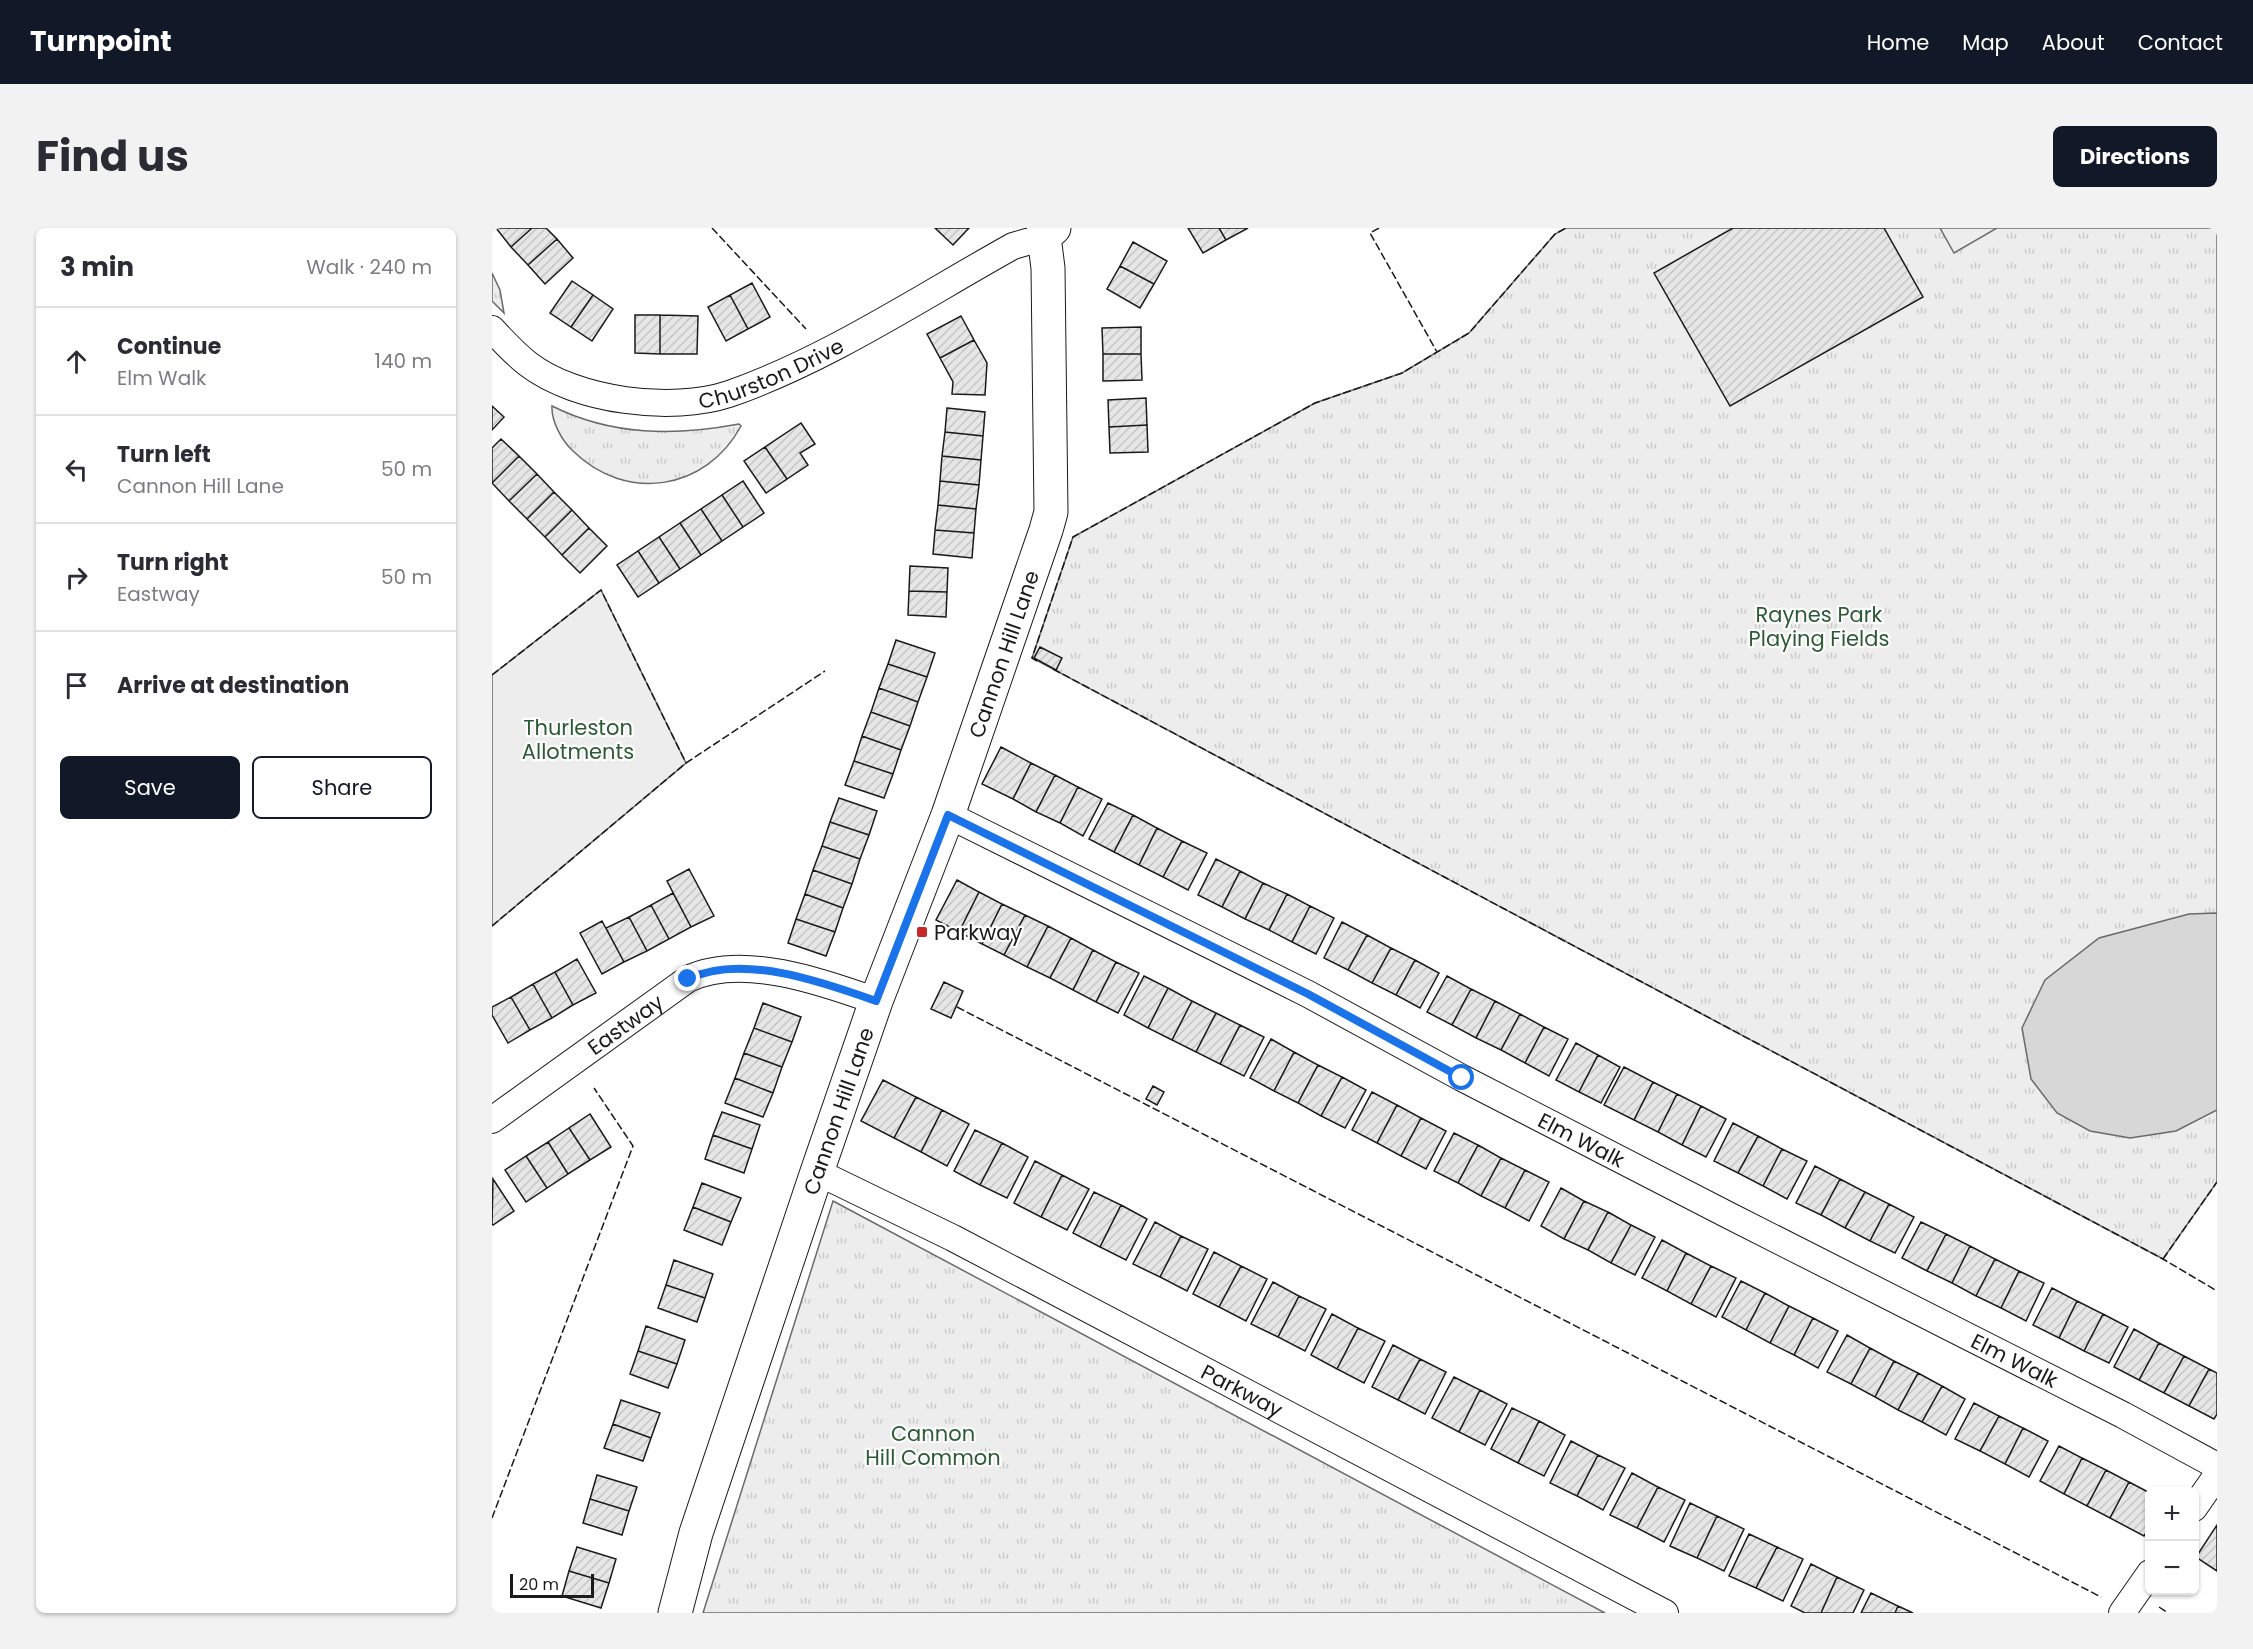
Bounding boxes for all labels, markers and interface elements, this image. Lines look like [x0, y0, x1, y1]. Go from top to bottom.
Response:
text: Turnpoint [30, 22, 172, 61]
text: Home [1867, 28, 1929, 57]
text: Map [1962, 28, 2009, 57]
text: About [2042, 28, 2105, 57]
text: Contact [2138, 28, 2223, 57]
button: Directions [2053, 126, 2217, 187]
text: Find us [36, 127, 189, 186]
text: 3 min [60, 249, 134, 285]
text: Walk · 240 m [306, 253, 432, 281]
text: Continue [117, 331, 221, 362]
street label: Churston Drive [696, 331, 848, 415]
icon: ahead [60, 345, 93, 378]
text: 140 m [375, 347, 432, 375]
text: Elm Walk [117, 364, 206, 392]
text: Turn left [117, 439, 211, 470]
icon: left [60, 453, 93, 486]
text: 50 m [381, 455, 432, 483]
text: Cannon Hill Lane [117, 472, 284, 500]
text: Turn right [117, 547, 228, 578]
icon: right [60, 561, 93, 594]
text: 50 m [381, 563, 432, 591]
street label: Cannon Hill Lane [961, 566, 1046, 742]
text: Eastway [117, 580, 200, 608]
park label: Raynes Park Playing Fields [1749, 600, 1889, 653]
icon: arrive [60, 669, 93, 702]
text: Arrive at destination [117, 670, 349, 701]
park label: Thurleston Allotments [522, 713, 634, 766]
button: Save [60, 756, 240, 819]
button: Share [252, 756, 432, 819]
place label: Parkway [934, 918, 1022, 947]
marker: Parkway [915, 925, 929, 939]
route end [674, 965, 700, 991]
street label: Eastway [581, 987, 669, 1061]
street label: Cannon Hill Lane [796, 1023, 880, 1199]
route start [1448, 1064, 1474, 1090]
street label: Elm Walk [1533, 1105, 1630, 1174]
street label: Elm Walk [1966, 1326, 2063, 1394]
street label: Parkway [1196, 1357, 1288, 1424]
park label: Cannon Hill Common [865, 1419, 1001, 1472]
map controls [2145, 1487, 2199, 1595]
button: + [2145, 1487, 2199, 1541]
button: − [2145, 1541, 2199, 1595]
scale bar [510, 1571, 594, 1598]
text: 20 m [519, 1573, 559, 1596]

